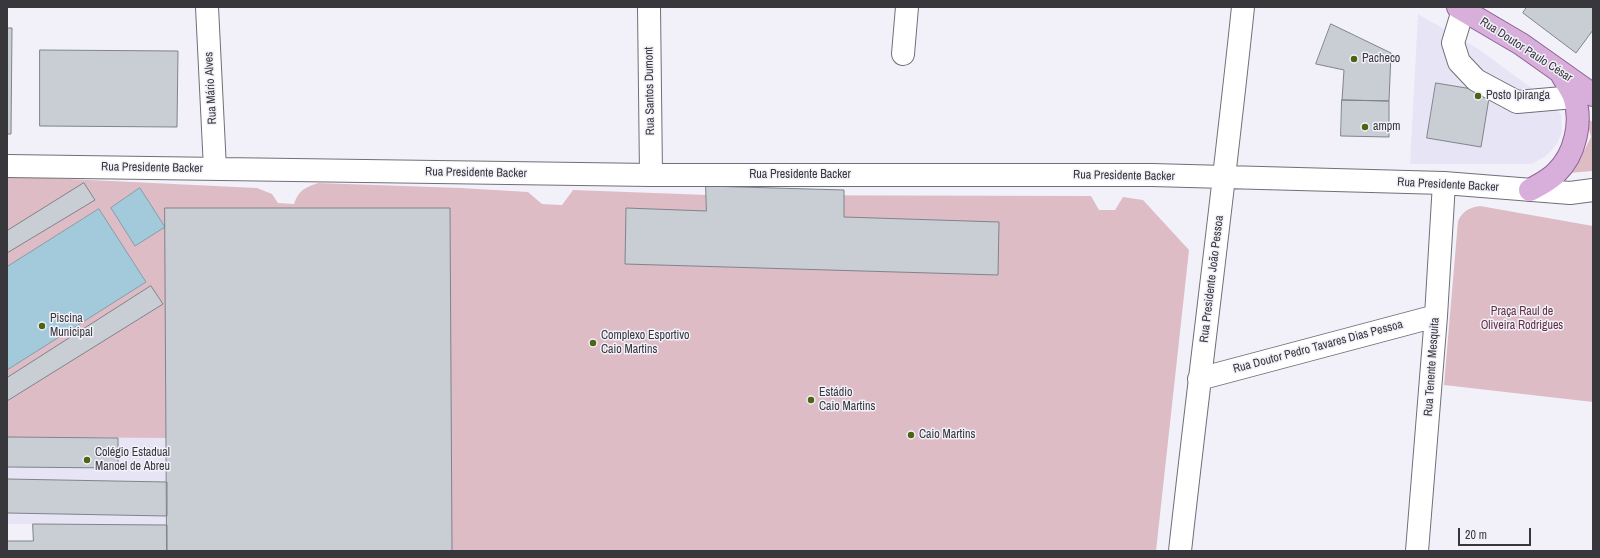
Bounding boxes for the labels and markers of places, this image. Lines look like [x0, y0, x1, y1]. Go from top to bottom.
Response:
place label: Pacheco [1362, 52, 1400, 66]
marker: Pacheco [1349, 54, 1359, 64]
place label: Posto Ipiranga [1486, 89, 1550, 103]
marker: Posto Ipiranga [1473, 91, 1483, 101]
place label: ampm [1373, 120, 1400, 134]
marker: ampm [1360, 122, 1370, 132]
place label: Piscina Municipal [50, 312, 93, 340]
marker: Piscina Municipal [37, 321, 47, 331]
place label: Complexo Esportivo Caio Martins [601, 329, 690, 357]
marker: Complexo Esportivo Caio Martins [588, 338, 598, 348]
place label: Estádio Caio Martins [819, 386, 875, 414]
marker: Estádio Caio Martins [806, 395, 816, 405]
place label: Caio Martins [919, 428, 975, 442]
marker: Caio Martins [906, 430, 916, 440]
place label: Colégio Estadual Manoel de Abreu [95, 446, 170, 474]
marker: Colégio Estadual Manoel de Abreu [82, 455, 92, 465]

